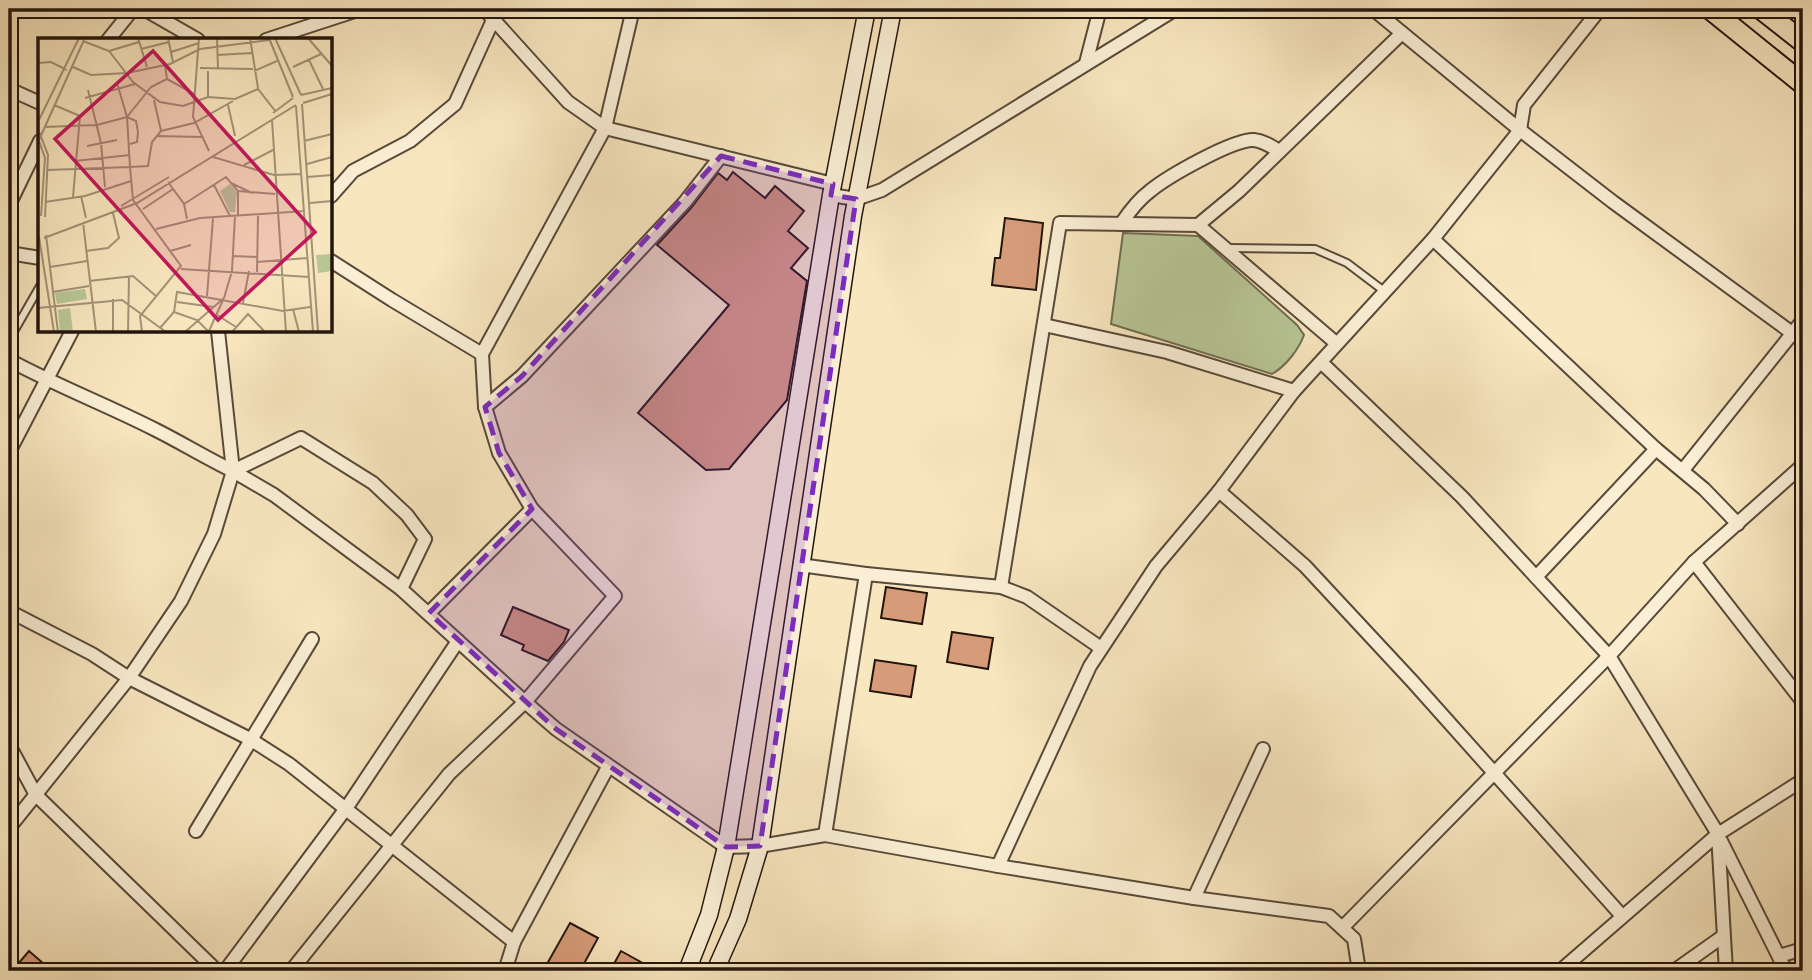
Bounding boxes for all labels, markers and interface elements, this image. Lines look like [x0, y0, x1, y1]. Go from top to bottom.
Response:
inset map [38, 38, 332, 332]

